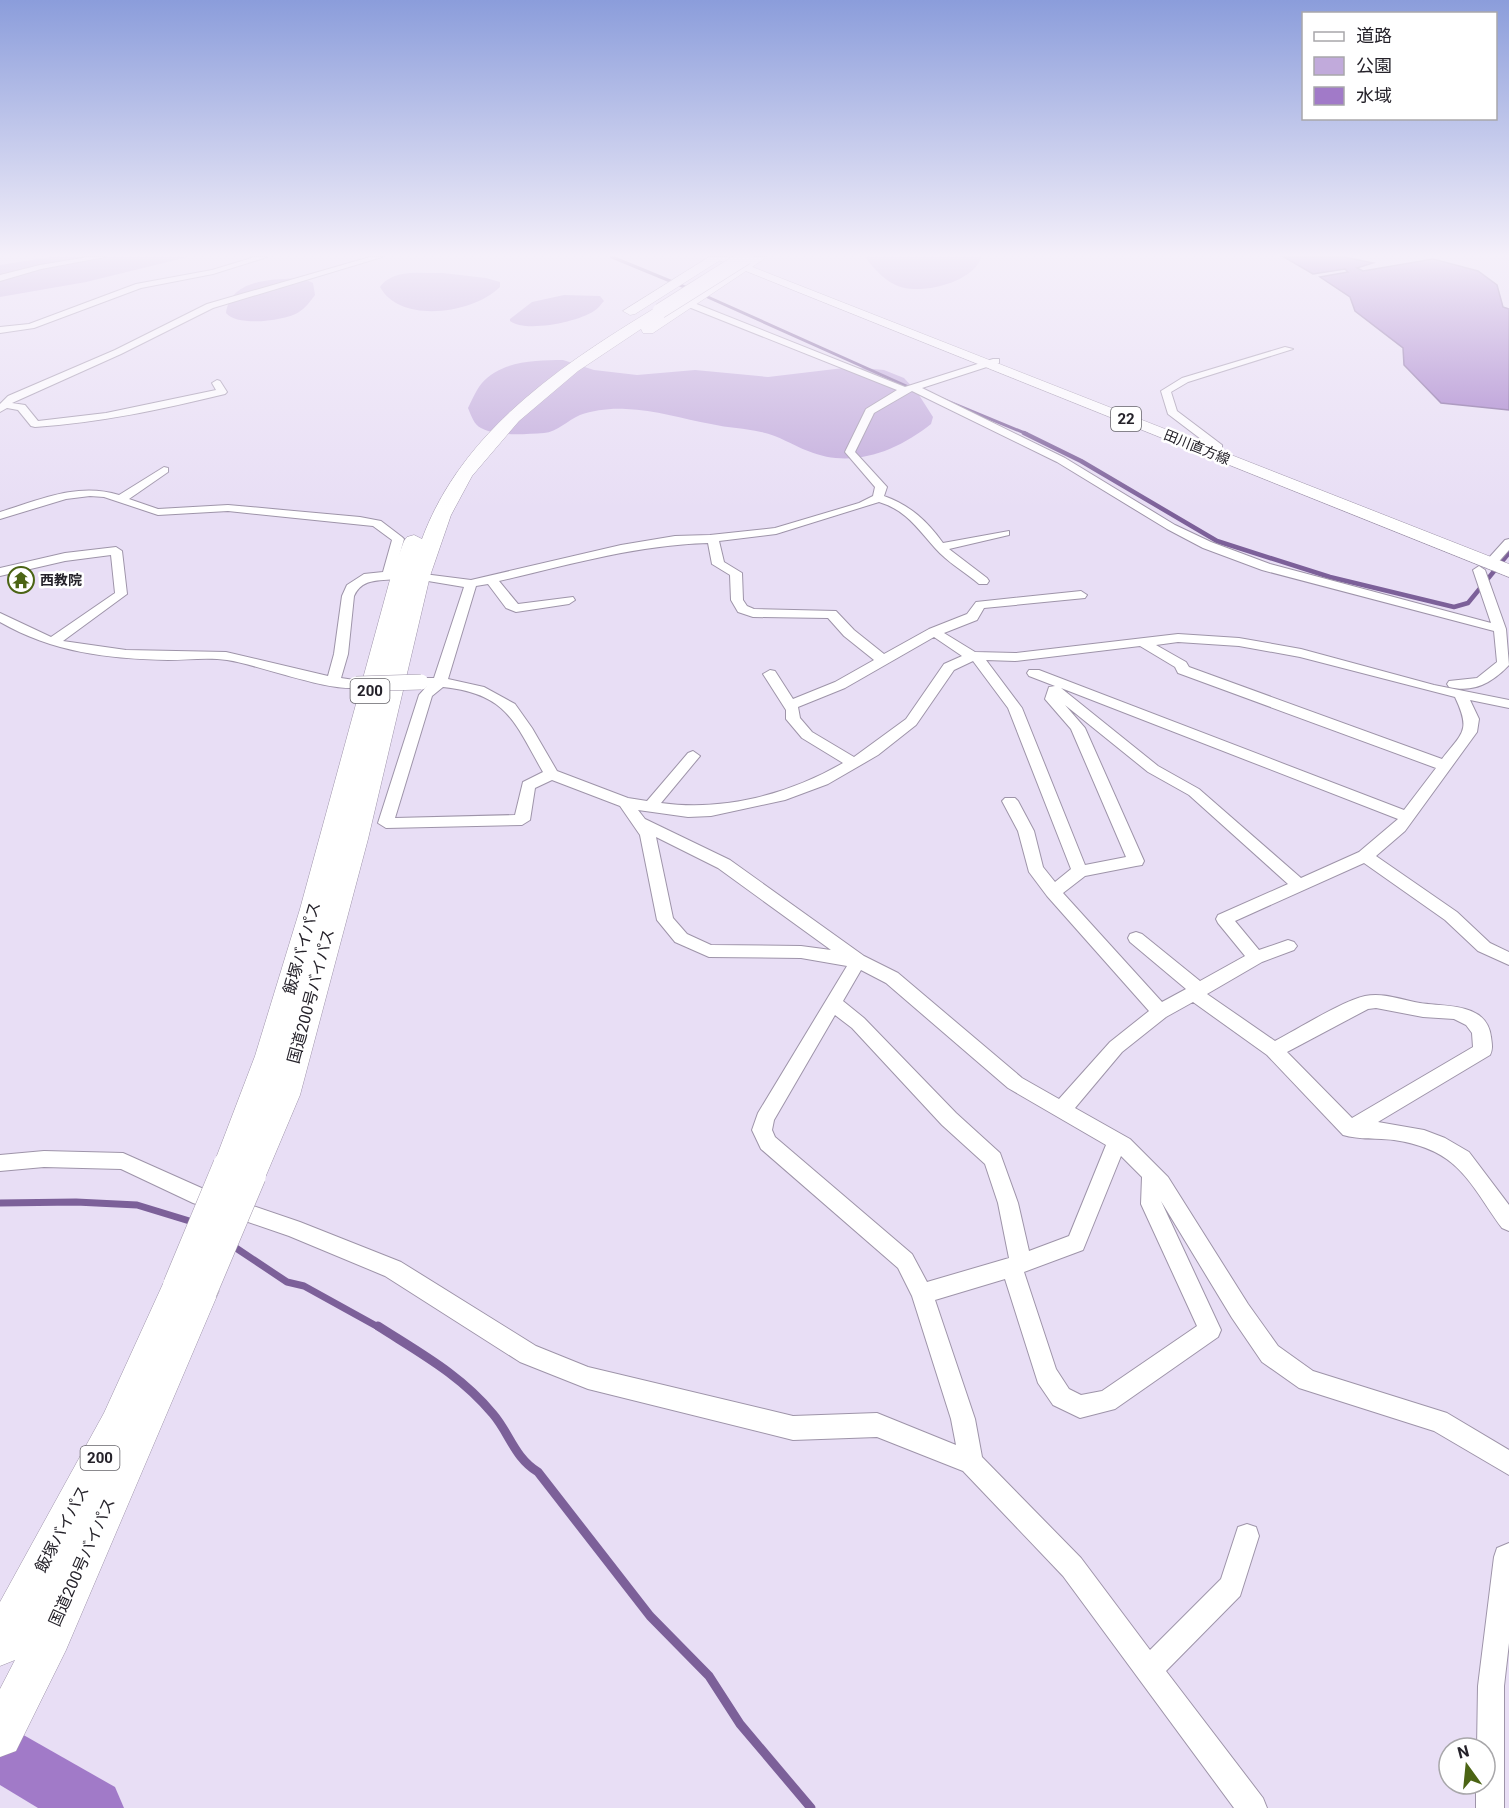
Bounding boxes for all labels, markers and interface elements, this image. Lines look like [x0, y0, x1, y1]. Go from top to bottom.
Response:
legend [1302, 12, 1497, 120]
text: 道路 [1356, 25, 1392, 46]
text: 公園 [1356, 55, 1392, 76]
text: 水域 [1356, 85, 1392, 106]
road number: 22 [1111, 407, 1141, 431]
street label: 田川直方線 [1162, 426, 1232, 468]
temple icon: 西教院 [6, 565, 36, 595]
place label: 西教院 [40, 572, 82, 588]
road number: 200 [350, 679, 389, 703]
street label: 飯塚バイパス [280, 899, 324, 997]
street label: 国道200号バイパス [284, 927, 338, 1065]
road number: 200 [80, 1446, 120, 1470]
street label: 飯塚バイパス [31, 1482, 93, 1576]
street label: 国道200号バイパス [45, 1495, 119, 1629]
north arrow [1437, 1736, 1497, 1796]
text: N [1455, 1741, 1471, 1763]

